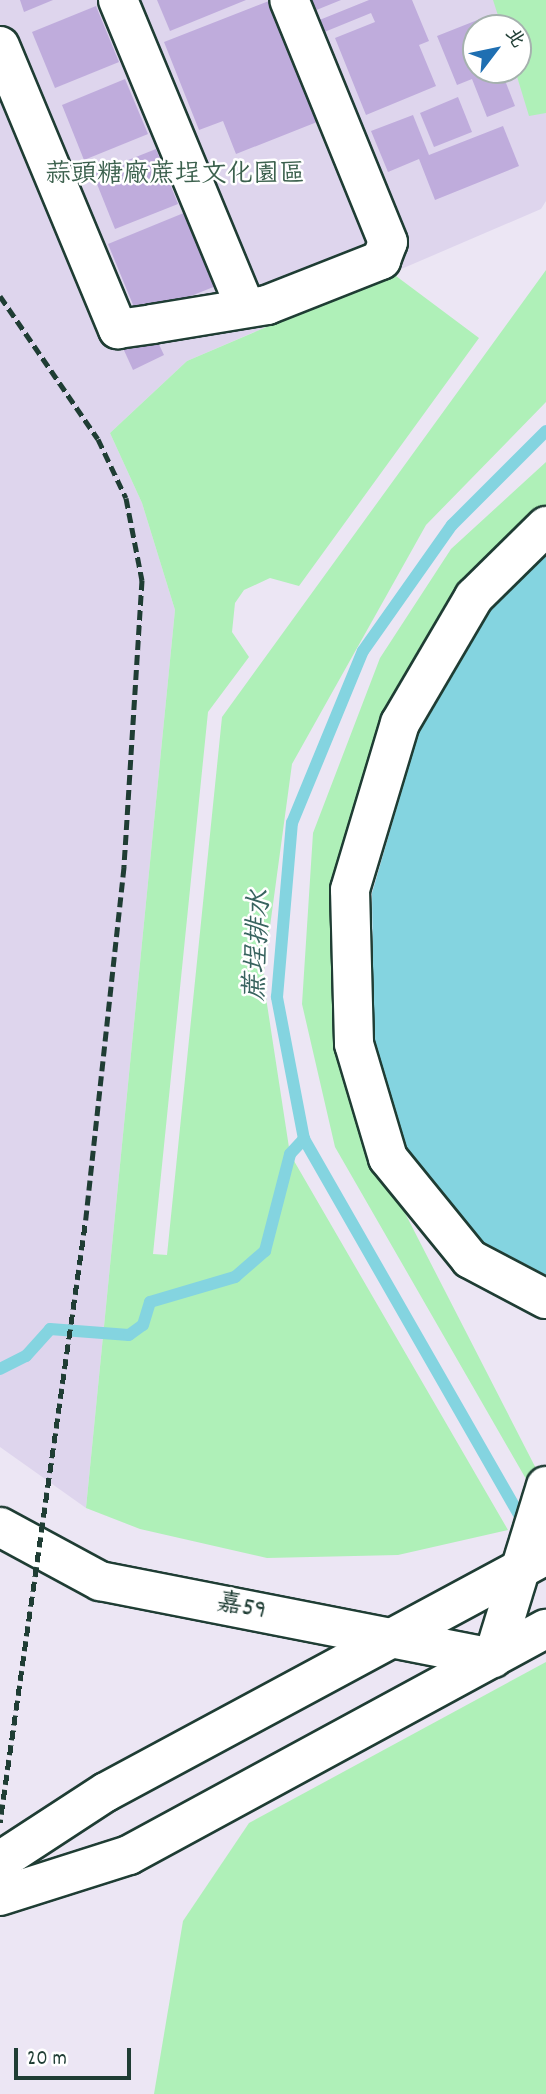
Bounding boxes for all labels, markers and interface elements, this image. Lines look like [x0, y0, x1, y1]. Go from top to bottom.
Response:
north arrow [462, 14, 532, 84]
text: 北 [497, 23, 530, 54]
park label: 蒜頭糖廠蔗埕文化園區 [45, 160, 305, 192]
water label: 蔗埕排水 [240, 889, 280, 1003]
street label: 嘉59 [214, 1588, 268, 1628]
scale bar [18, 2035, 135, 2078]
text: 20 m [27, 2045, 67, 2075]

